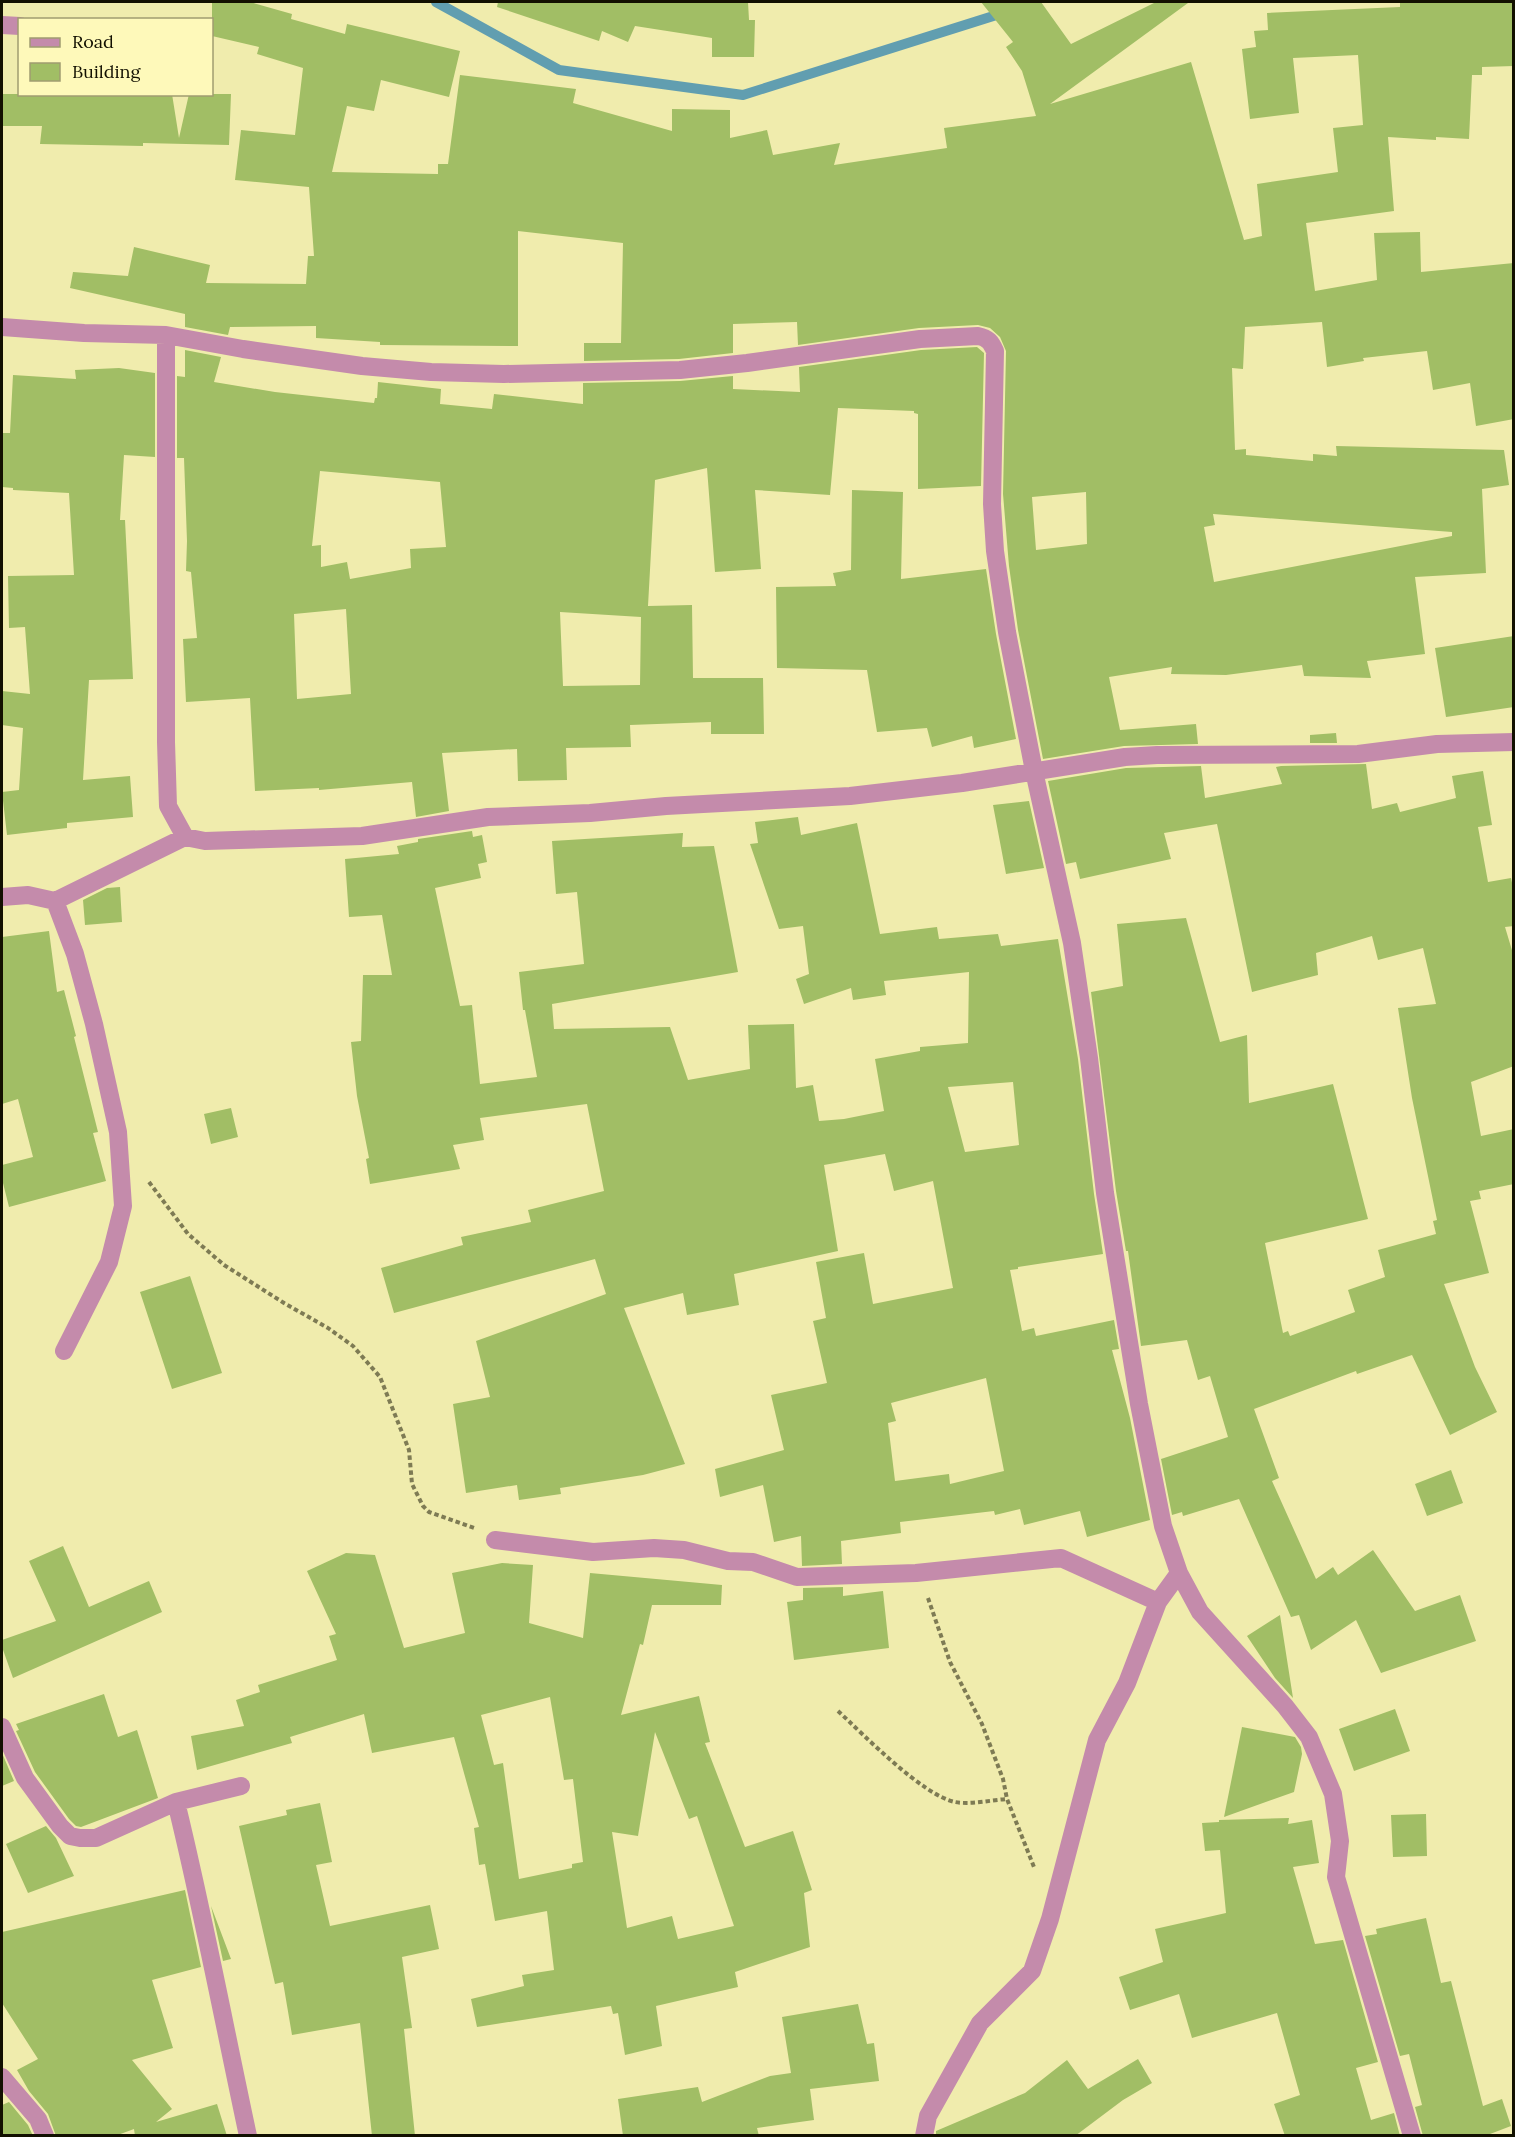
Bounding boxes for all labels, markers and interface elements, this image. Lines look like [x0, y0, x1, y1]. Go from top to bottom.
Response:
legend [18, 18, 213, 96]
text: Road [72, 30, 114, 53]
text: Building [72, 60, 142, 83]

